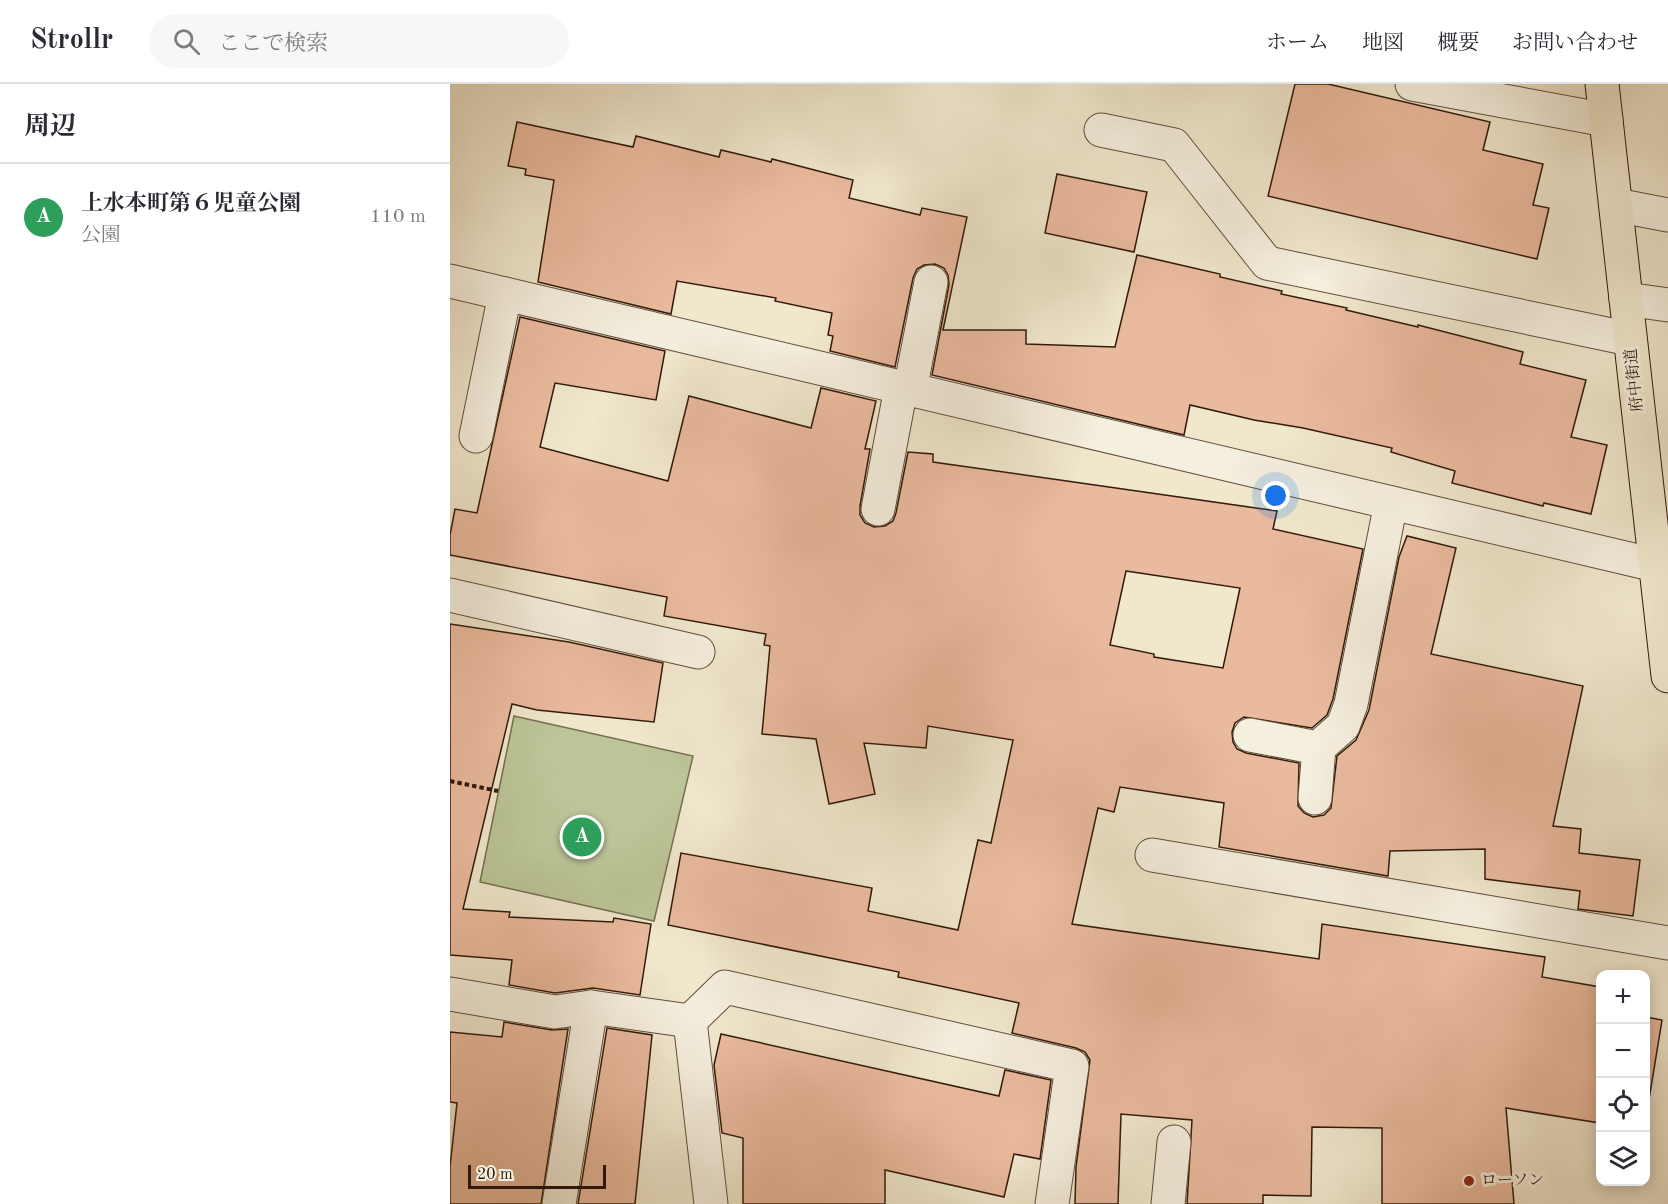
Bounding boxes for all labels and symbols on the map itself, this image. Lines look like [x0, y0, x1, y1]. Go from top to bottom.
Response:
street label: 府中街道 [1622, 347, 1646, 413]
your location [1261, 481, 1290, 510]
pin: A [562, 814, 602, 860]
scale bar [468, 1162, 606, 1190]
place label: ローソン [1481, 1173, 1544, 1189]
marker: ローソン [1462, 1174, 1476, 1188]

